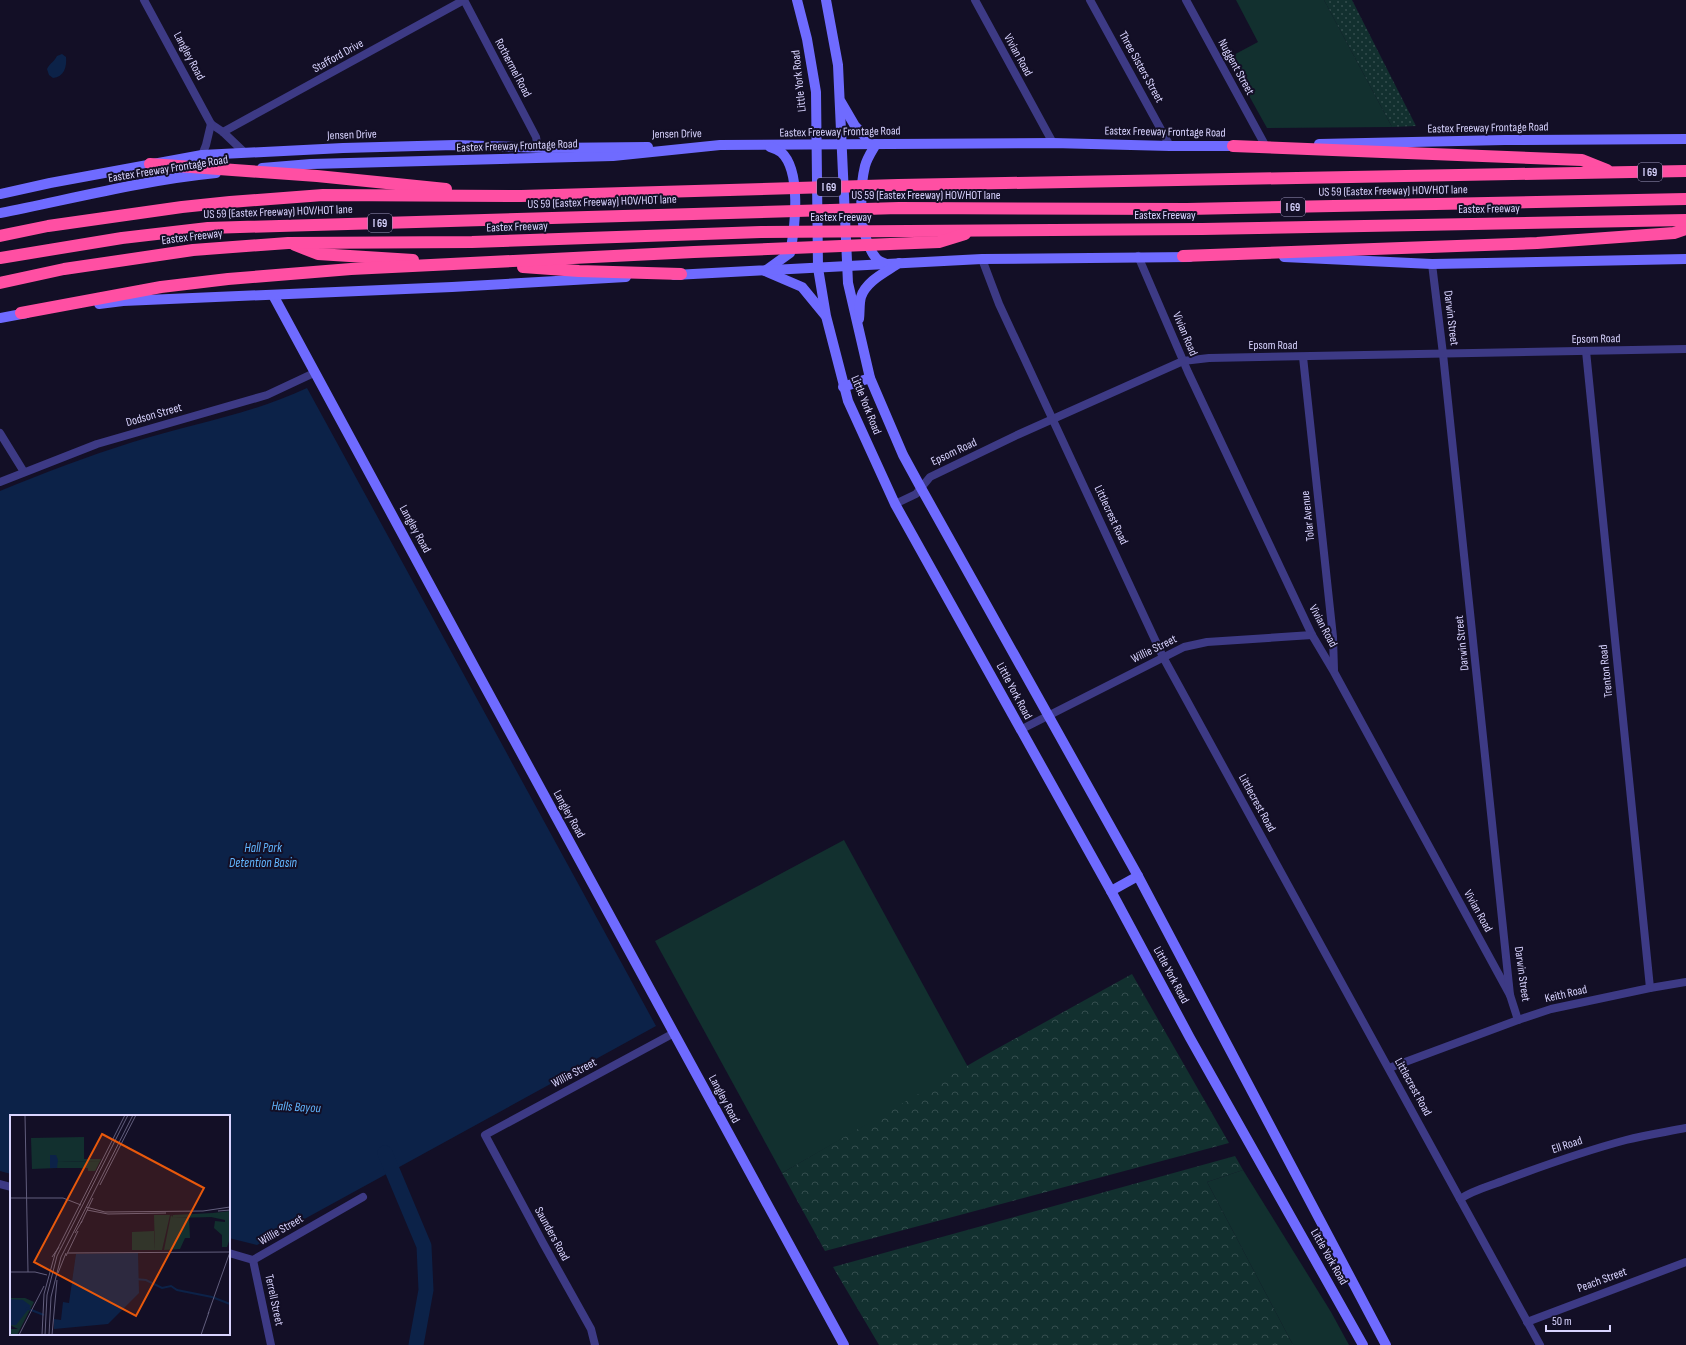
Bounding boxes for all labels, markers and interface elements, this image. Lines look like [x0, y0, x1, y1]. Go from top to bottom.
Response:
street label: Langley Road [170, 29, 208, 83]
street label: Three Sisters Street [1115, 29, 1167, 106]
street label: Vivian Road [1000, 31, 1036, 79]
street label: Stafford Drive [310, 36, 366, 76]
street label: Rothermel Road [491, 36, 535, 100]
street label: Nuggent Street [1215, 36, 1258, 98]
street label: Little York Road [788, 49, 810, 113]
street label: Eastex Freeway Frontage Road [1427, 119, 1549, 137]
street label: Eastex Freeway Frontage Road [779, 123, 901, 141]
street label: Eastex Freeway Frontage Road [1104, 123, 1226, 141]
street label: Jensen Drive [651, 126, 702, 142]
street label: Jensen Drive [326, 127, 377, 143]
street label: Eastex Freeway Frontage Road [456, 136, 578, 156]
street label: Eastex Freeway Frontage Road [107, 152, 229, 186]
road number: I 69 [1638, 163, 1662, 181]
road number: I 69 [817, 178, 841, 196]
street label: US 59 (Eastex Freeway) HOV/HOT lane [1318, 182, 1468, 200]
street label: US 59 (Eastex Freeway) HOV/HOT lane [851, 188, 1001, 203]
street label: US 59 (Eastex Freeway) HOV/HOT lane [527, 192, 677, 212]
road number: I 69 [1281, 198, 1305, 216]
street label: Eastex Freeway [1458, 201, 1520, 217]
street label: US 59 (Eastex Freeway) HOV/HOT lane [203, 202, 353, 222]
street label: Eastex Freeway [1134, 208, 1196, 223]
street label: Eastex Freeway [810, 210, 872, 225]
road number: I 69 [368, 214, 392, 232]
street label: Eastex Freeway [486, 218, 548, 236]
street label: Eastex Freeway [161, 226, 224, 248]
street label: Darwin Street [1440, 290, 1462, 347]
street label: Vivian Road [1169, 310, 1201, 358]
street label: Epsom Road [1571, 331, 1621, 347]
street label: Epsom Road [1249, 338, 1297, 353]
street label: Little York Road [847, 373, 885, 437]
street label: Dodson Street [124, 400, 184, 430]
street label: Epsom Road [929, 435, 979, 469]
street label: Littlecrest Road [1091, 483, 1131, 547]
street label: Tolar Avenue [1298, 490, 1318, 542]
street label: Langley Road [396, 502, 434, 556]
street label: Vivian Road [1306, 602, 1340, 650]
street label: Darwin Street [1452, 614, 1472, 671]
street label: Willie Street [1129, 631, 1180, 666]
street label: Trenton Road [1596, 644, 1616, 698]
street label: Little York Road [993, 660, 1035, 722]
street label: Littlecrest Road [1235, 772, 1279, 834]
street label: Langley Road [550, 787, 588, 841]
water label: Hall Park Detention Basin [229, 840, 298, 871]
street label: Vivian Road [1460, 887, 1496, 935]
street label: Little York Road [1150, 944, 1192, 1006]
street label: Darwin Street [1511, 946, 1533, 1003]
street label: Keith Road [1543, 982, 1589, 1006]
street label: Willie Street [549, 1055, 599, 1091]
street label: Littlecrest Road [1391, 1056, 1435, 1118]
street label: Langley Road [705, 1072, 743, 1126]
water label: Halls Bayou [271, 1098, 322, 1116]
inset map [10, 1115, 230, 1335]
street label: Ell Road [1550, 1133, 1584, 1157]
street label: Saunders Road [531, 1204, 573, 1264]
street label: Willie Street [256, 1211, 306, 1249]
street label: Little York Road [1307, 1226, 1351, 1288]
street label: Peach Street [1575, 1264, 1629, 1296]
street label: Terrell Street [261, 1273, 287, 1327]
scale bar [1546, 1307, 1610, 1333]
text: 50 m [1552, 1314, 1572, 1329]

